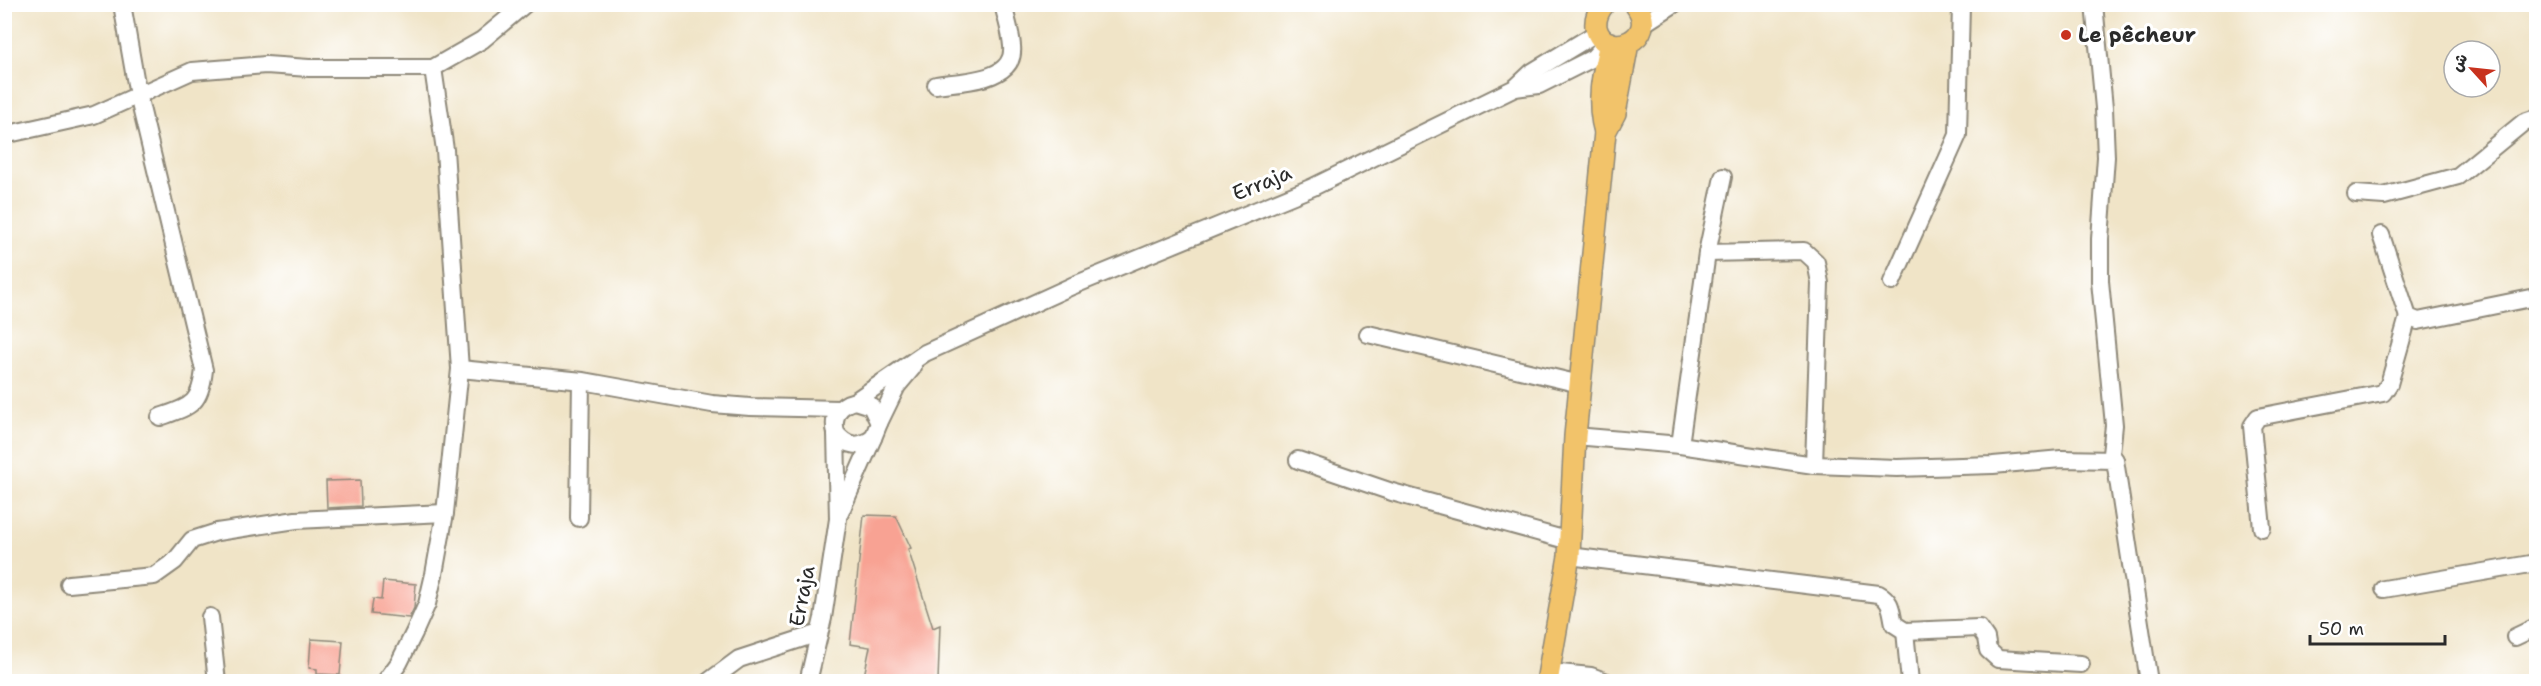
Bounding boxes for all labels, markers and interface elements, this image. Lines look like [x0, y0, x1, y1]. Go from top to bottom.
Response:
place label: Le pêcheur [2078, 21, 2196, 49]
marker: Le pêcheur [2059, 28, 2073, 42]
north arrow [2442, 39, 2502, 99]
text: ش [2446, 50, 2472, 75]
street label: Erraja [1228, 158, 1296, 208]
street label: Erraja [782, 563, 822, 629]
scale bar [2310, 608, 2445, 646]
text: 50 m [2319, 617, 2364, 641]

